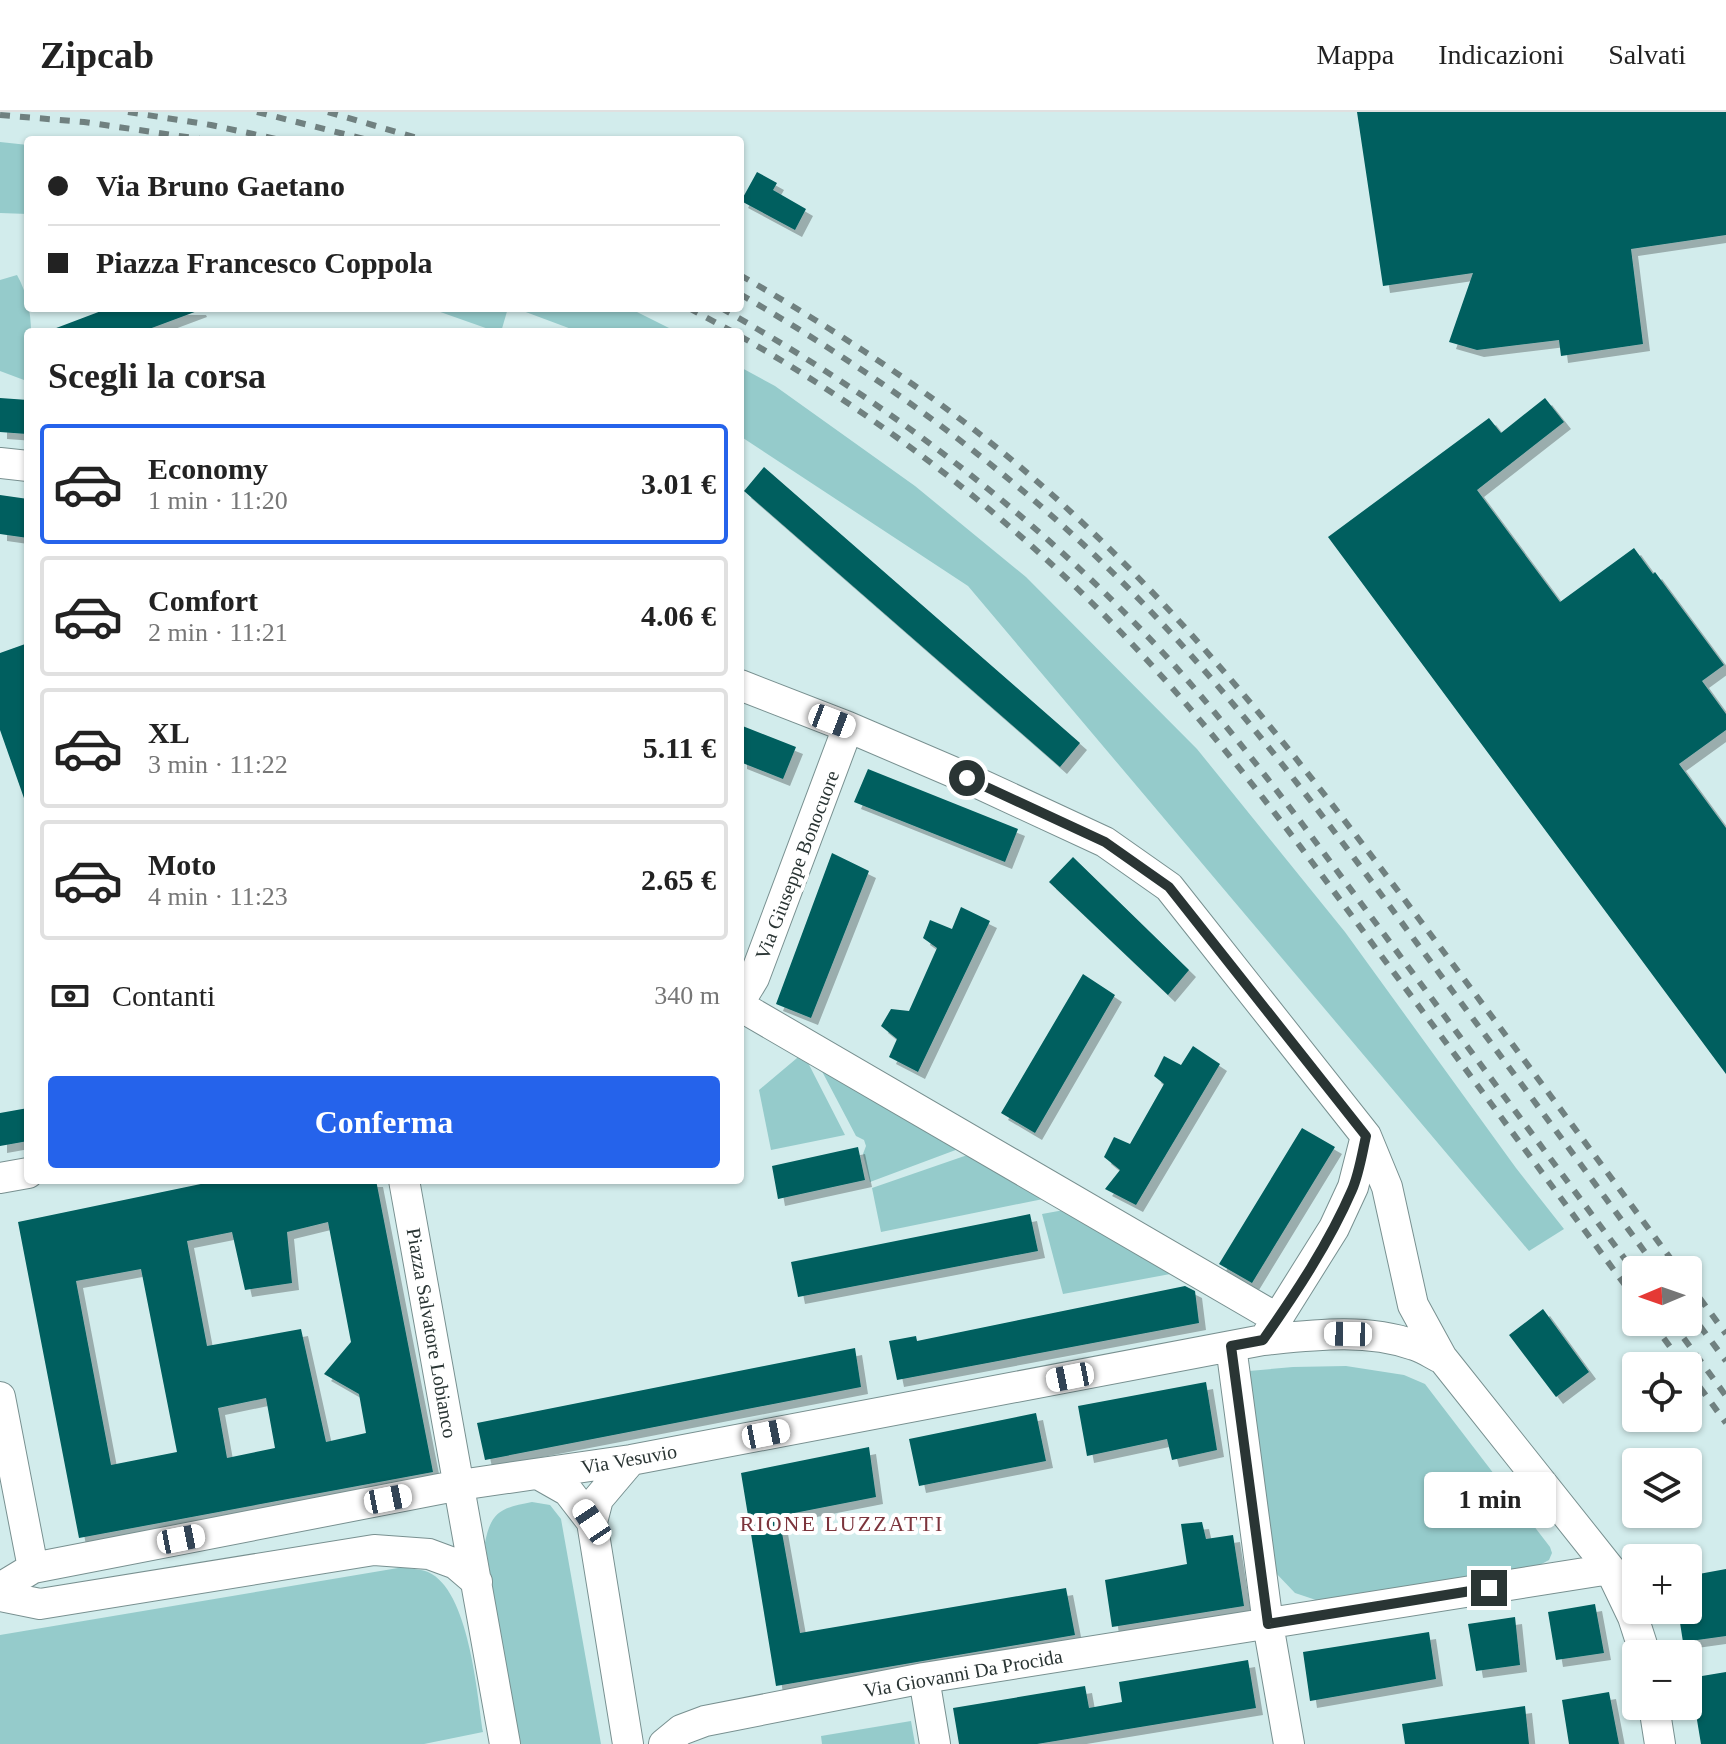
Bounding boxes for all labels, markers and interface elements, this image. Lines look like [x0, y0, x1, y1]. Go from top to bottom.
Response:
text: Zipcab [40, 34, 154, 76]
text: Mappa [1317, 39, 1394, 70]
text: Indicazioni [1438, 39, 1564, 70]
text: Salvati [1608, 39, 1686, 70]
text: Via Bruno Gaetano [96, 169, 345, 202]
text: Piazza Francesco Coppola [96, 246, 433, 279]
text: Scegli la corsa [48, 356, 266, 396]
icon: car [52, 448, 124, 520]
text: Economy [148, 452, 268, 485]
text: 3.01 € [641, 467, 716, 500]
text: 1 min · 11:20 [148, 486, 288, 515]
icon: car [52, 580, 124, 652]
text: Comfort [148, 584, 258, 617]
text: 4.06 € [641, 599, 716, 632]
text: 2 min · 11:21 [148, 618, 288, 647]
car [805, 701, 859, 741]
icon: car [52, 712, 124, 784]
text: XL [148, 716, 190, 749]
text: 5.11 € [643, 731, 716, 764]
text: 3 min · 11:22 [148, 750, 288, 779]
route start [949, 760, 985, 796]
street label: Via Giuseppe Bonocuore [751, 767, 844, 963]
icon: car [52, 844, 124, 916]
text: Moto [148, 848, 216, 881]
text: 2.65 € [641, 863, 716, 896]
text: 4 min · 11:23 [148, 882, 288, 911]
icon: cash [48, 974, 92, 1018]
text: Contanti [112, 979, 215, 1012]
text: 340 m [654, 981, 720, 1010]
button: Conferma [48, 1076, 720, 1168]
street label: Piazza Salvatore Lobianco [403, 1226, 461, 1440]
north arrow [1622, 1256, 1702, 1336]
map controls [1622, 1256, 1702, 1720]
car [1324, 1322, 1372, 1346]
button: locate [1622, 1352, 1702, 1432]
car [1044, 1361, 1096, 1393]
car [740, 1418, 792, 1450]
street label: Via Vesuvio [579, 1440, 679, 1478]
button: layers [1622, 1448, 1702, 1528]
callout: 1 min [1423, 1472, 1555, 1528]
car [362, 1483, 414, 1515]
text: 1 min [1459, 1485, 1521, 1514]
car [569, 1495, 615, 1549]
district label: RIONE LUZZATTI [740, 1511, 944, 1536]
car [155, 1523, 207, 1555]
button: + [1622, 1544, 1702, 1624]
route end [1471, 1570, 1507, 1606]
button: − [1622, 1640, 1702, 1720]
street label: Via Giovanni Da Procida [862, 1645, 1064, 1701]

